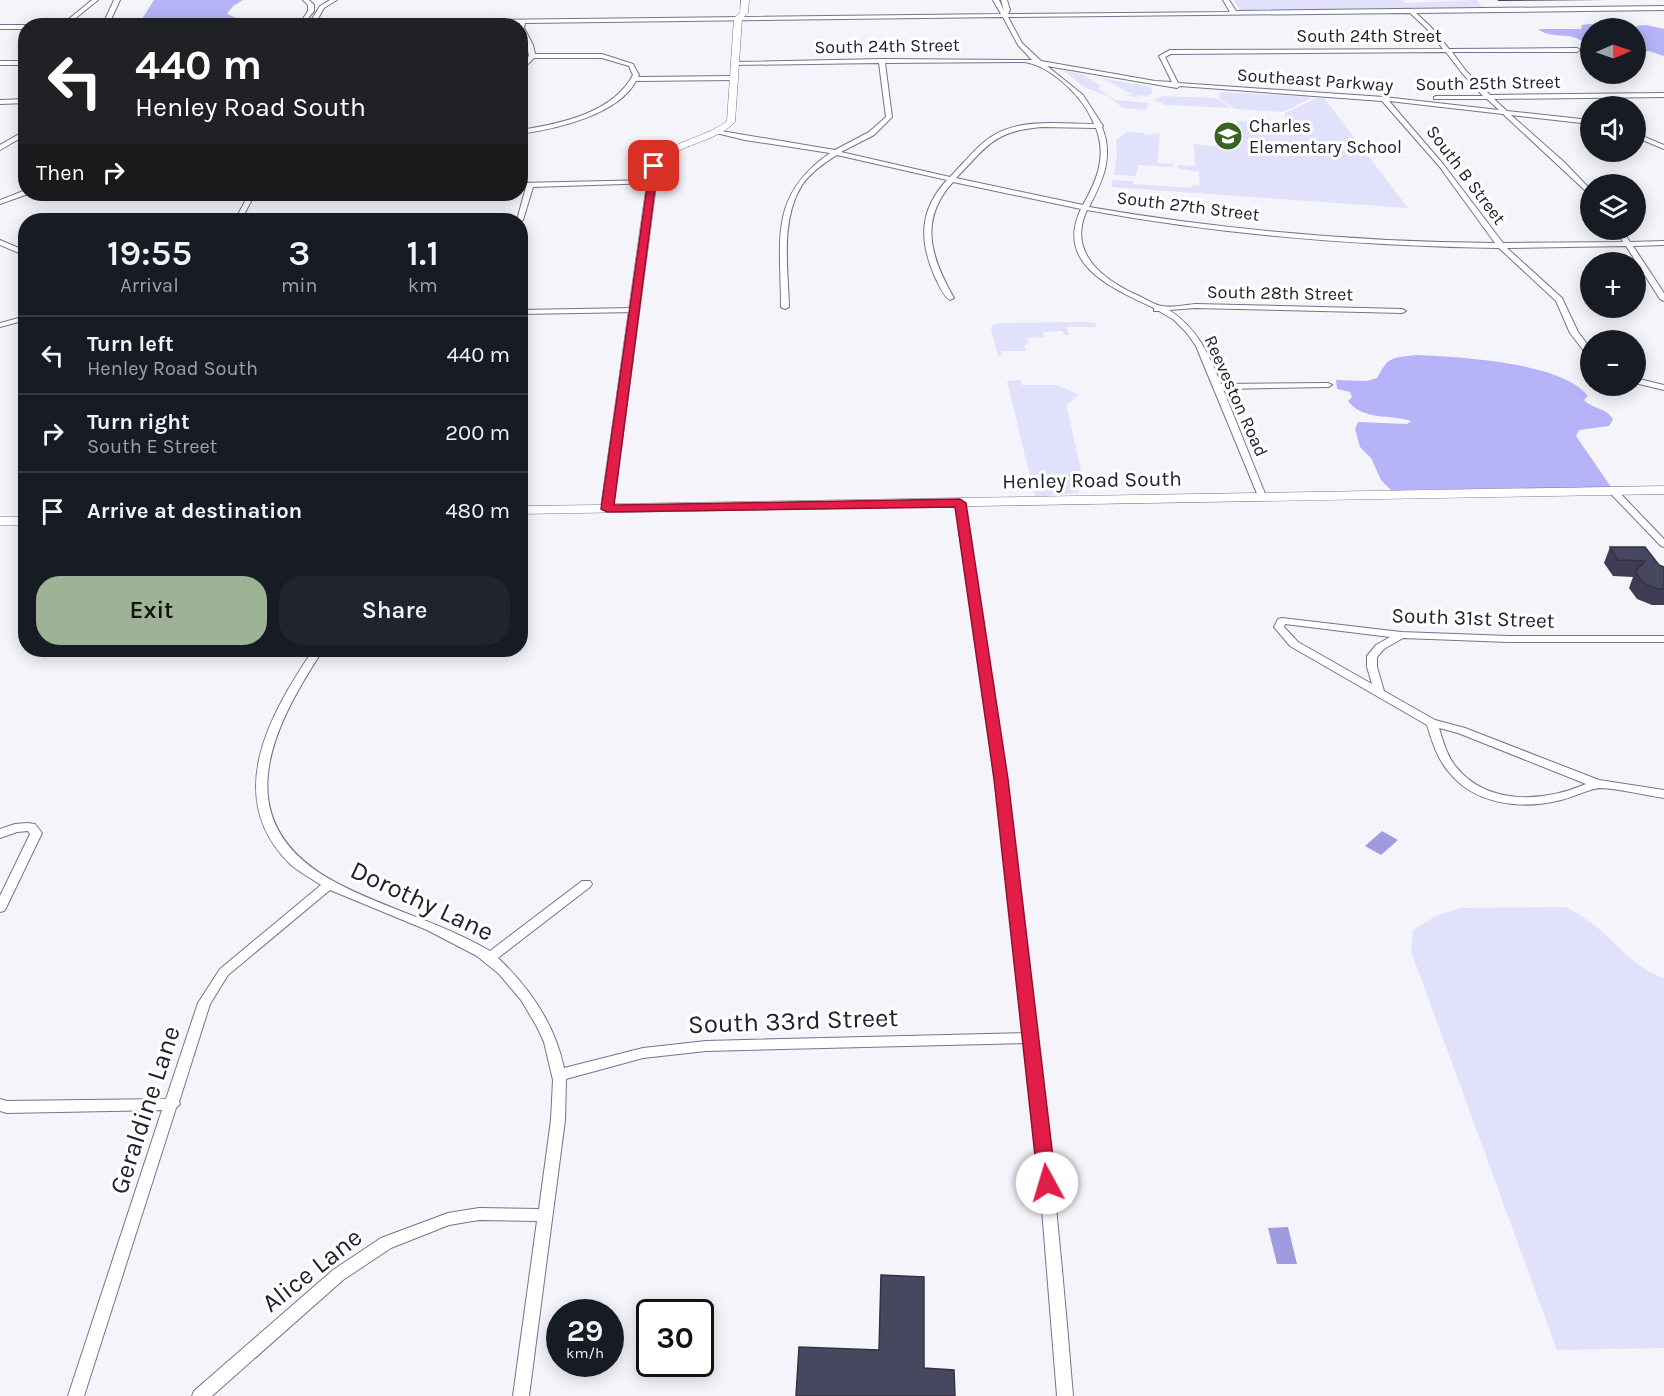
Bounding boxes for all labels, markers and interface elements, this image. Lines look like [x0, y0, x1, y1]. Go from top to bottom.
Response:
north arrow [1580, 18, 1646, 84]
map controls [1580, 18, 1646, 396]
street label: South 24th Street [1296, 25, 1442, 47]
street label: South 24th Street [814, 34, 960, 58]
text: 440 m [135, 40, 262, 90]
icon: left [36, 42, 114, 120]
street label: Southeast Parkway [1236, 64, 1395, 96]
street label: South 25th Street [1415, 71, 1561, 95]
text: Henley Road South [135, 91, 366, 123]
button: sound [1580, 96, 1646, 162]
place label: Charles Elementary School [1249, 115, 1402, 158]
school or university icon: Charles Elementary School [1212, 120, 1244, 152]
street label: South B Street [1422, 121, 1511, 229]
pin [628, 140, 679, 191]
icon: arrive [637, 149, 670, 182]
icon: right [97, 156, 130, 189]
text: Then [36, 160, 85, 186]
button: layers [1580, 174, 1646, 240]
street label: South 27th Street [1115, 186, 1261, 226]
text: 19:55 [107, 232, 192, 274]
text: 3 [288, 232, 310, 274]
text: 1.1 [407, 232, 439, 274]
button: + [1580, 252, 1646, 318]
text: Arrival [120, 274, 179, 297]
text: min [281, 274, 318, 297]
text: km [408, 274, 438, 297]
street label: South 28th Street [1207, 281, 1354, 305]
button: − [1580, 330, 1646, 396]
text: Turn left [87, 331, 174, 357]
street label: Reeveston Road [1199, 332, 1273, 460]
icon: left [36, 339, 69, 372]
text: 440 m [447, 342, 510, 368]
text: Henley Road South [87, 357, 258, 380]
text: Turn right [87, 409, 190, 435]
icon: right [36, 417, 69, 450]
text: 200 m [445, 420, 510, 446]
text: South E Street [87, 435, 217, 458]
street label: Henley Road South [1002, 466, 1182, 494]
icon: arrive [36, 495, 69, 528]
text: Arrive at destination [87, 498, 302, 524]
text: 480 m [445, 498, 510, 524]
button: Exit [36, 576, 267, 645]
button: Share [279, 576, 510, 645]
street label: South 31st Street [1391, 603, 1555, 633]
street label: Dorothy Lane [346, 854, 498, 948]
street label: South 33rd Street [687, 1002, 899, 1040]
street label: Geraldine Lane [103, 1022, 187, 1198]
position arrow [1015, 1151, 1079, 1215]
street label: Alice Lane [256, 1221, 368, 1319]
speed limit sign: 30 [636, 1299, 714, 1377]
text: 29 [567, 1313, 603, 1349]
text: km/h [566, 1344, 604, 1362]

